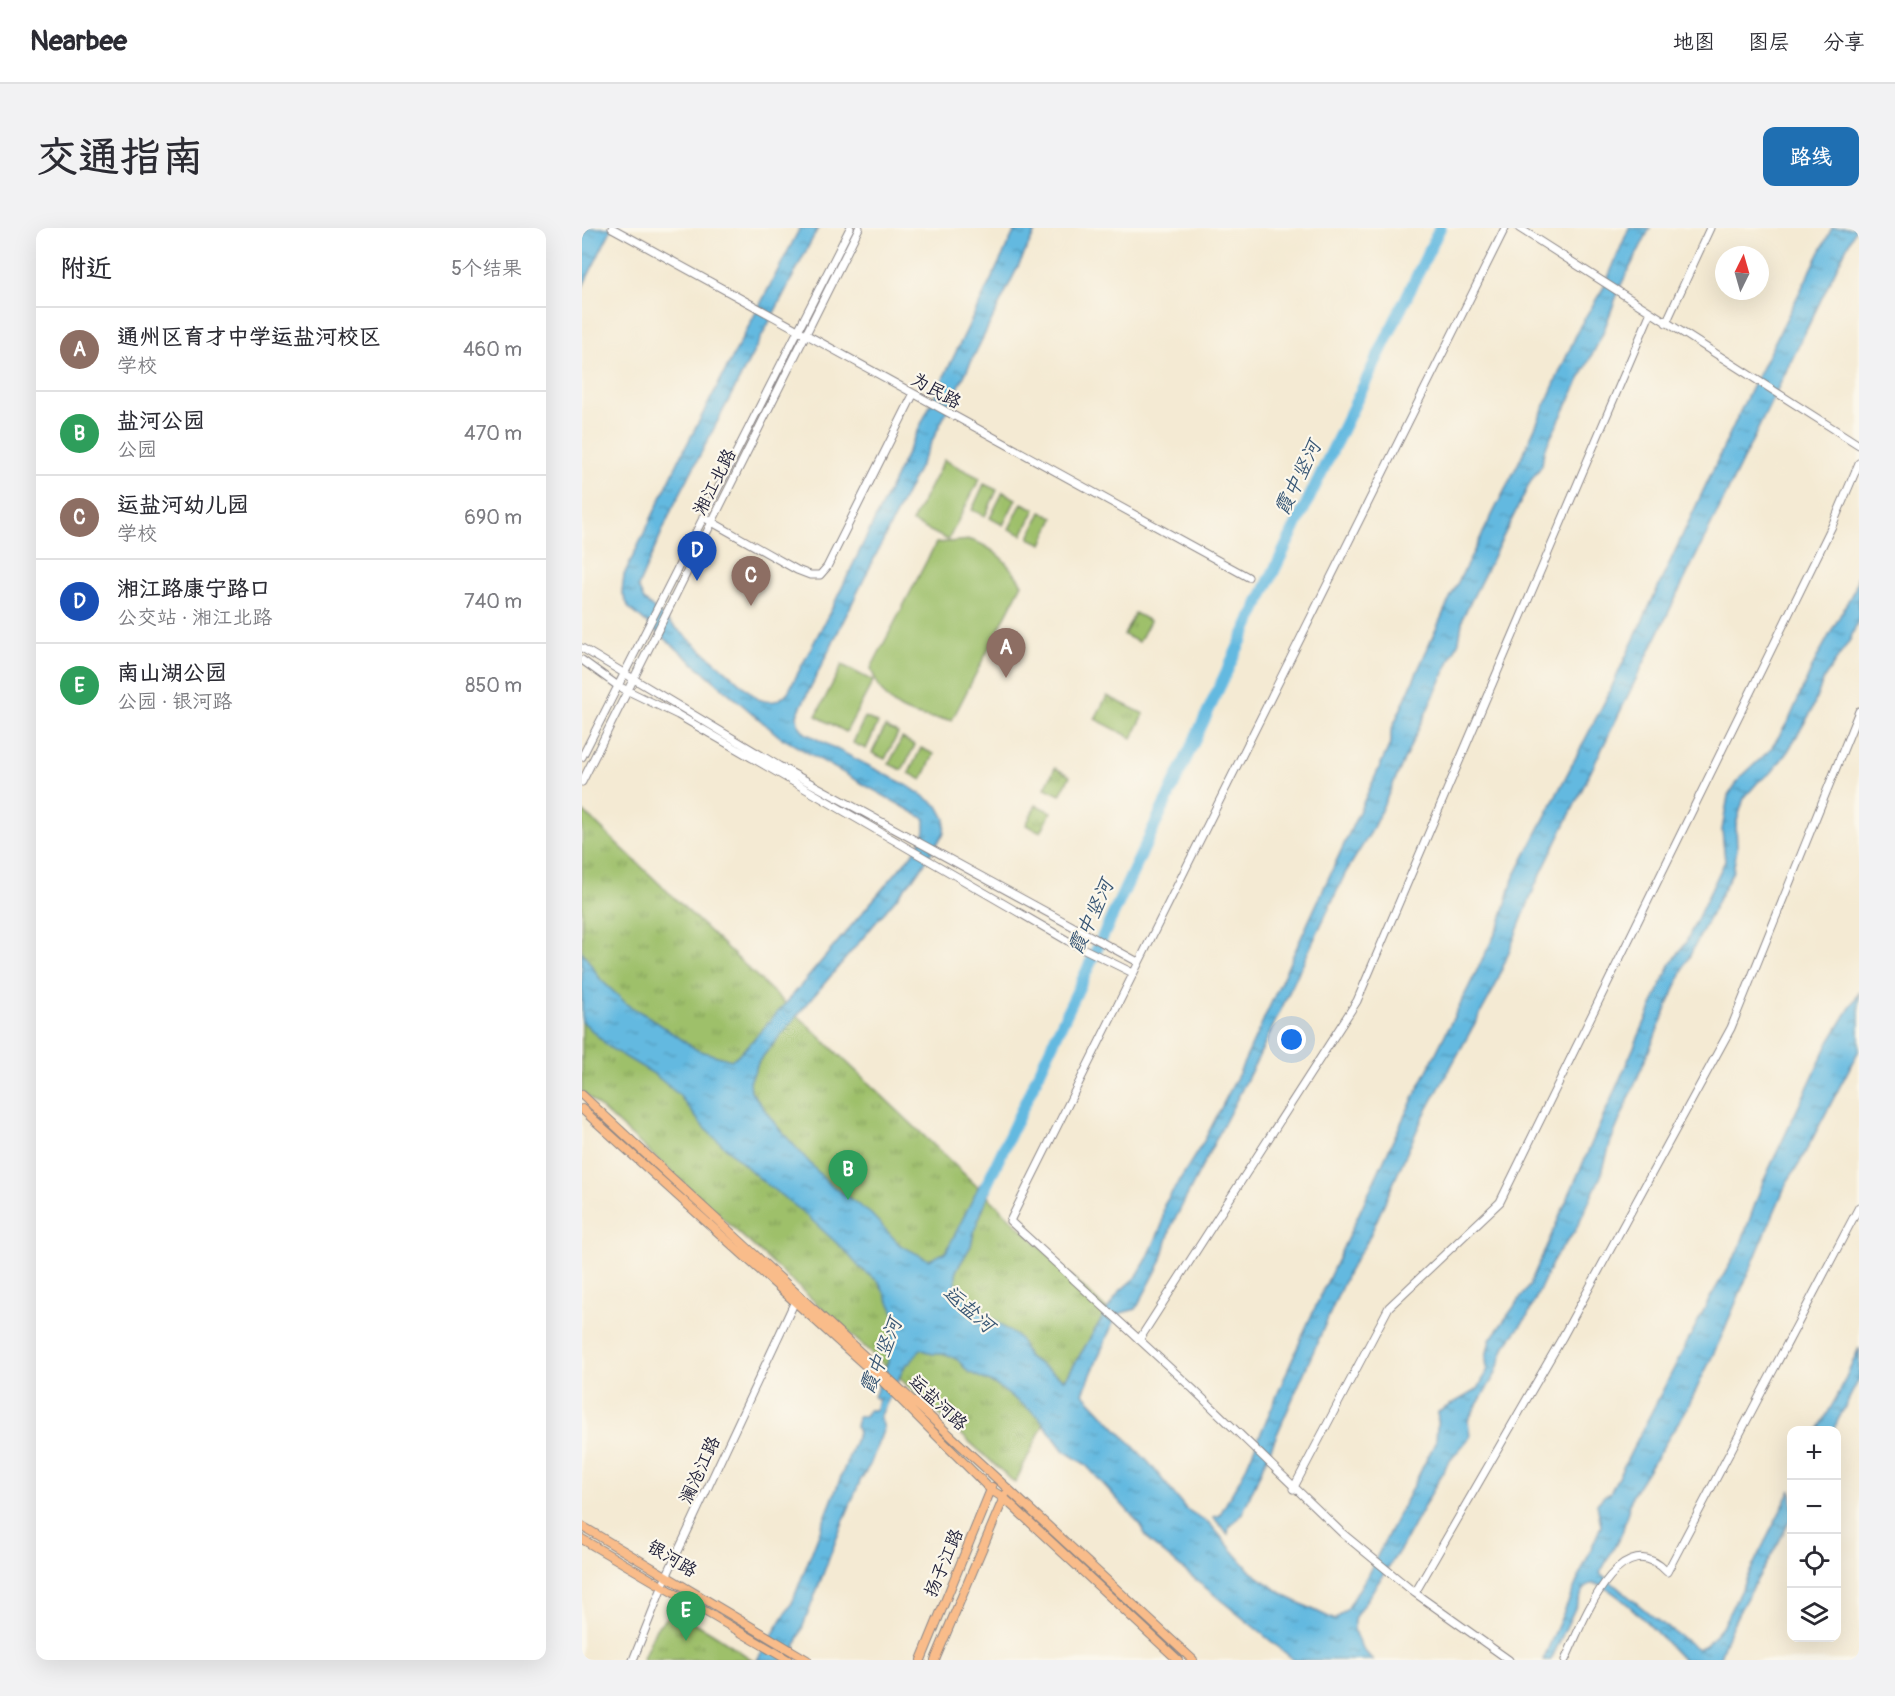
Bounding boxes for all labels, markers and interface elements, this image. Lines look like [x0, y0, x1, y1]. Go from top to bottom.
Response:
text: Nearbee [30, 24, 127, 59]
text: 地图 [1673, 29, 1715, 56]
text: 图层 [1748, 29, 1790, 56]
text: 分享 [1823, 29, 1865, 56]
button: 路线 [1763, 127, 1859, 186]
text: 交通指南 [36, 132, 204, 184]
north arrow [1715, 246, 1769, 300]
text: 附近 [60, 253, 112, 285]
text: 5个结果 [451, 256, 522, 281]
text: 通州区育才中学运盐河校区 [117, 323, 381, 351]
text: A [73, 337, 86, 362]
text: 460 m [463, 337, 522, 362]
text: 学校 [117, 353, 157, 378]
street label: 为民路 [907, 368, 965, 414]
text: 盐河公园 [117, 407, 205, 435]
text: B [74, 421, 85, 446]
text: 470 m [464, 421, 522, 446]
water label: 霞中竖河 [1269, 434, 1328, 519]
text: 公园 [117, 437, 157, 462]
street label: 湘江北路 [688, 445, 742, 519]
text: 运盐河幼儿园 [117, 491, 249, 519]
text: C [73, 505, 86, 530]
text: 690 m [464, 505, 522, 530]
text: 学校 [117, 521, 157, 546]
pin: D [678, 532, 716, 581]
pin: C [732, 556, 770, 606]
text: 湘江路康宁路口 [117, 575, 271, 603]
text: D [73, 589, 86, 614]
text: 740 m [464, 589, 522, 614]
text: 公交站 · 湘江北路 [117, 605, 272, 630]
pin: A [986, 628, 1026, 678]
text: 南山湖公园 [117, 659, 227, 687]
text: E [74, 673, 85, 698]
text: 850 m [465, 673, 522, 698]
text: 公园 · 银河路 [117, 689, 232, 714]
water label: 霞中竖河 [1063, 873, 1121, 959]
your location [1277, 1025, 1306, 1054]
pin: B [828, 1150, 868, 1200]
water label: 运盐河 [938, 1280, 1002, 1340]
water label: 霞中竖河 [854, 1311, 909, 1398]
street label: 运盐河路 [904, 1370, 972, 1436]
map controls [1787, 1426, 1841, 1642]
button: + [1787, 1426, 1841, 1480]
street label: 澜沧江路 [674, 1433, 726, 1507]
button: − [1787, 1480, 1841, 1534]
street label: 扬子江路 [919, 1525, 969, 1601]
button: locate [1787, 1534, 1841, 1588]
street label: 银河路 [643, 1535, 701, 1583]
button: layers [1787, 1588, 1841, 1642]
pin: E [666, 1592, 706, 1641]

